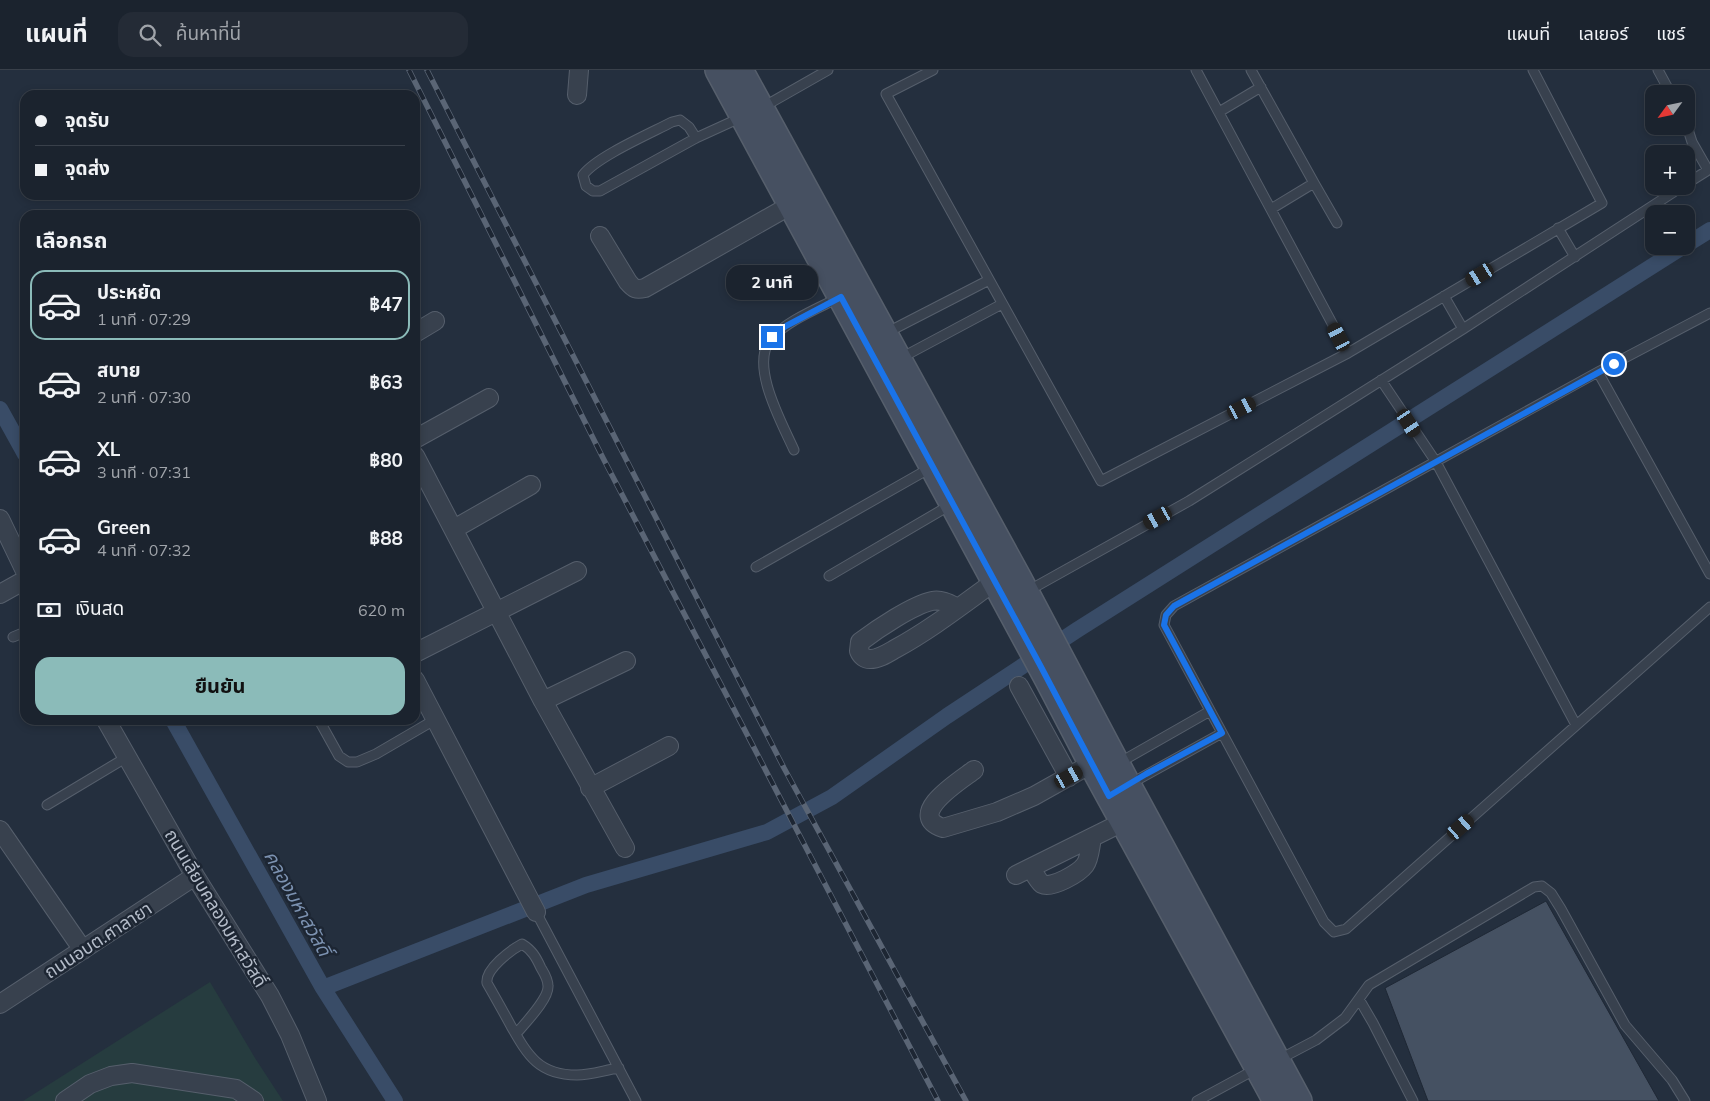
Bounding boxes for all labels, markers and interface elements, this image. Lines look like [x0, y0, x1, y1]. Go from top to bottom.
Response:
search box [118, 12, 468, 57]
text: แผนที่ [25, 18, 88, 48]
icon: search [136, 21, 164, 49]
text: ค้นหาที่นี่ [176, 21, 241, 45]
text: แผนที่ [1506, 22, 1550, 45]
text: เลเยอร์ [1578, 22, 1628, 45]
text: แชร์ [1656, 22, 1685, 45]
north arrow [1645, 85, 1695, 135]
map controls [1645, 85, 1695, 255]
text: จุดรับ [65, 108, 110, 132]
button: + [1645, 145, 1695, 195]
text: จุดส่ง [65, 156, 110, 180]
button: − [1645, 205, 1695, 255]
text: เลือกรถ [35, 226, 108, 254]
car [1463, 261, 1496, 289]
callout: 2 นาที [726, 264, 818, 300]
text: 2 นาที [751, 272, 793, 292]
text: ประหยัด [97, 280, 161, 304]
icon: car [37, 283, 82, 328]
text: ฿47 [369, 292, 403, 316]
text: 1 นาที · 07:29 [97, 309, 191, 329]
car [1325, 320, 1352, 354]
route end [761, 326, 783, 348]
route start [1603, 353, 1625, 375]
text: สบาย [97, 358, 141, 382]
icon: car [37, 361, 82, 406]
text: ฿63 [369, 370, 403, 394]
text: 2 นาที · 07:30 [97, 387, 191, 407]
car [1225, 395, 1258, 421]
car [1394, 406, 1423, 440]
text: XL [97, 437, 120, 461]
icon: car [37, 439, 82, 484]
text: ฿80 [369, 448, 403, 472]
text: 3 นาที · 07:31 [97, 462, 191, 482]
car [1141, 504, 1174, 532]
text: Green [97, 515, 151, 539]
icon: car [37, 517, 82, 562]
text: ฿88 [369, 526, 403, 550]
text: 4 นาที · 07:32 [97, 540, 191, 560]
icon: cash [35, 596, 63, 624]
text: เงินสด [75, 596, 124, 620]
text: 620 m [358, 600, 405, 620]
button: ยืนยัน [35, 657, 405, 715]
car [1052, 763, 1085, 791]
car [1444, 811, 1477, 843]
street label: ถนนเลียบคลองมหาสวัสดิ์ [160, 825, 272, 991]
water label: คลองมหาสวัสดิ์ [259, 846, 339, 964]
street label: ถนนอบต.ศาลายา [40, 897, 156, 983]

